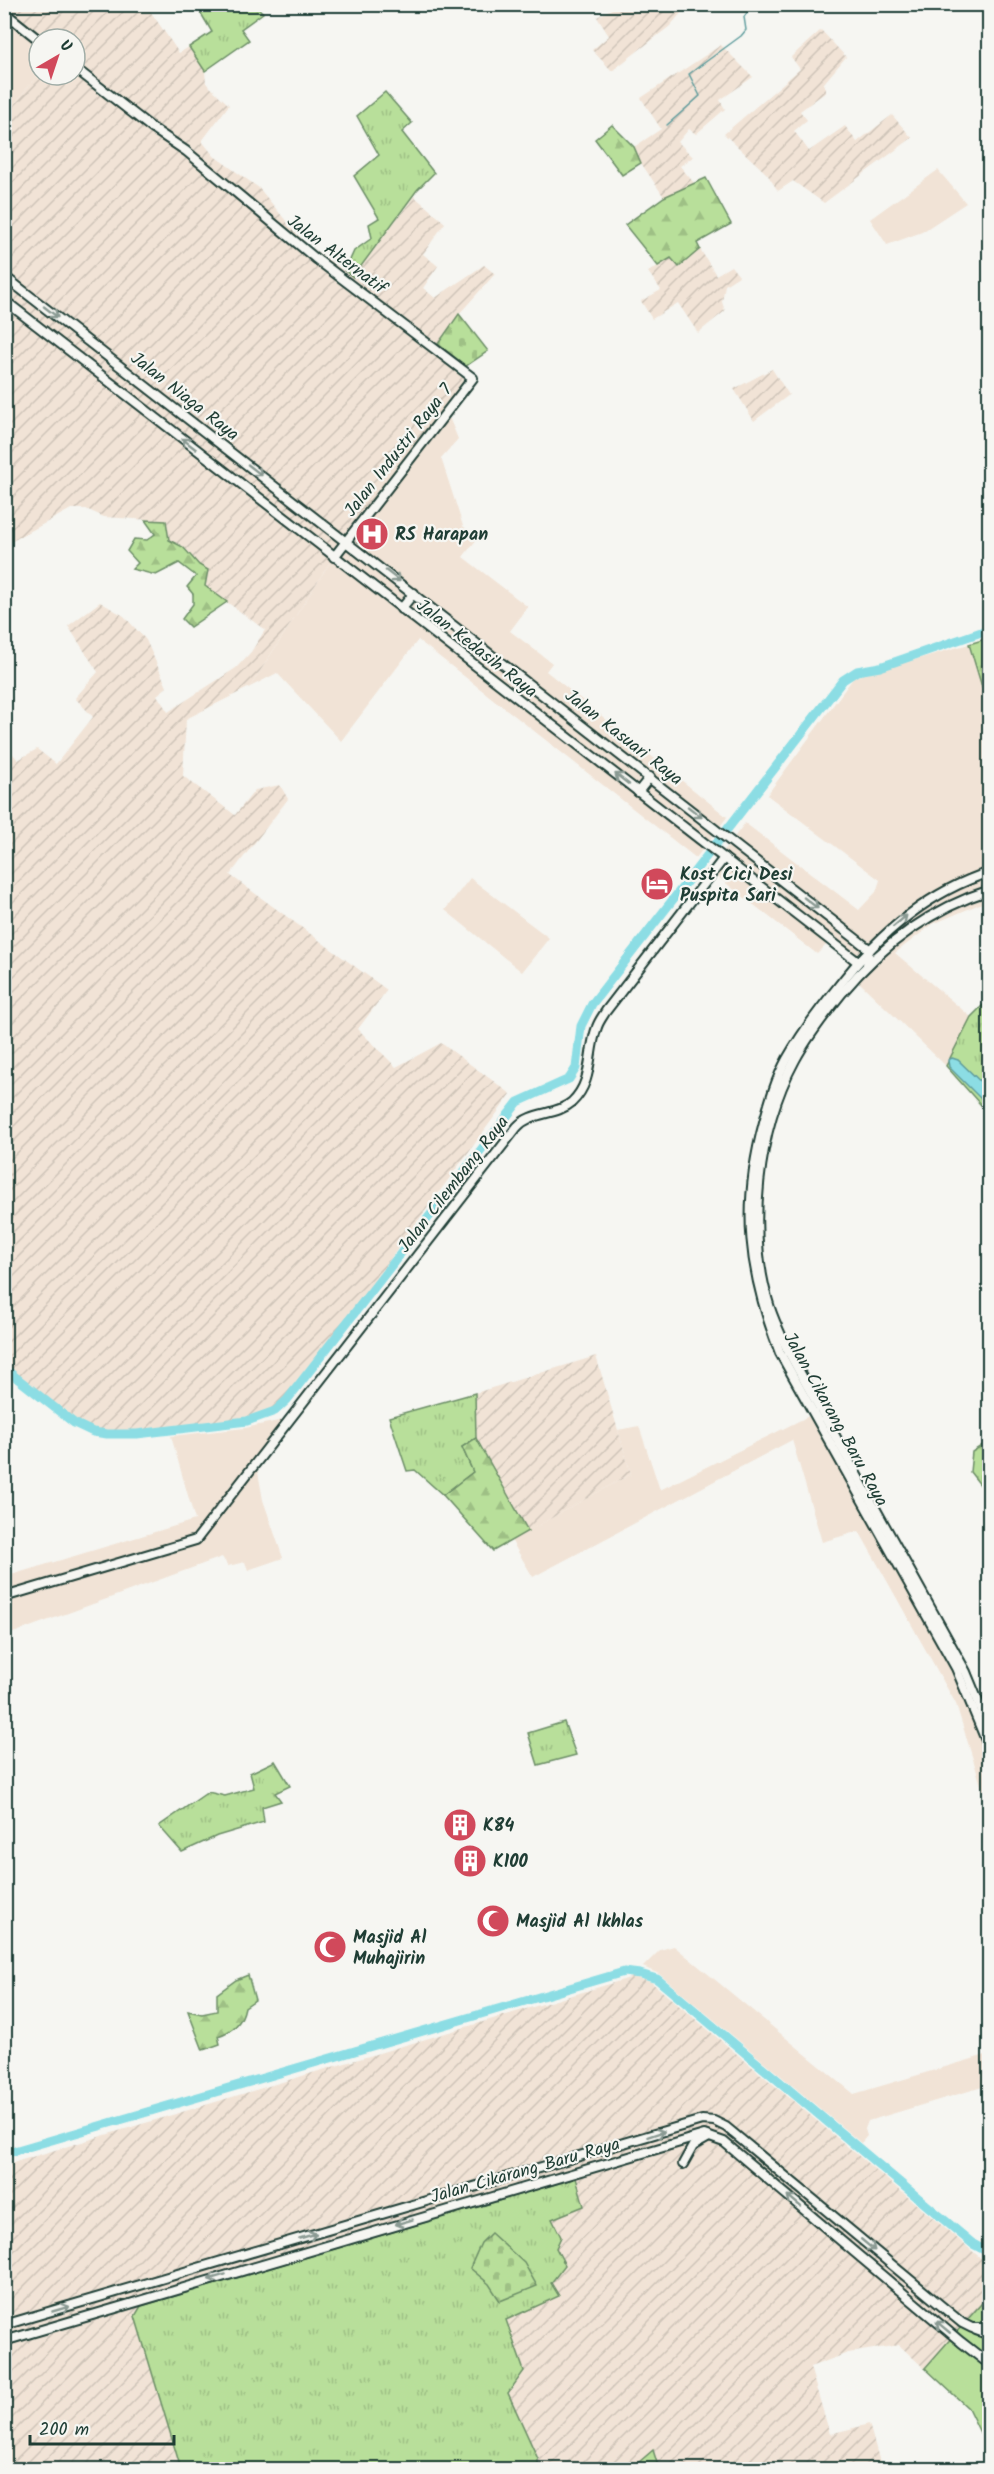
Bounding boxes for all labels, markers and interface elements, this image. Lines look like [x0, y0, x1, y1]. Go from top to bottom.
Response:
north arrow [27, 27, 87, 87]
text: U [54, 34, 77, 60]
street label: Jalan Alternatif [280, 208, 394, 304]
one-way arrow [42, 305, 58, 318]
street label: Jalan Niaga Raya [123, 345, 245, 449]
street label: Jalan Industri Raya 7 [338, 377, 461, 524]
one-way arrow [181, 437, 197, 450]
one-way arrow [247, 463, 263, 476]
hospital icon: RS Harapan [354, 516, 390, 552]
place label: RS Harapan [395, 521, 488, 550]
one-way arrow [384, 570, 400, 583]
street label: Jalan Kedasih Raya [409, 592, 543, 706]
street label: Jalan Kasuari Raya [558, 683, 689, 794]
one-way arrow [614, 773, 630, 785]
one-way arrow [687, 806, 703, 819]
place label: Kost Cici Desi Puspita Sari [680, 861, 793, 911]
hotel icon: Kost Cici Desi Puspita Sari [639, 866, 675, 902]
one-way arrow [802, 897, 818, 910]
one-way arrow [892, 915, 908, 928]
street label: Jalan Cilembang Raya [391, 1110, 517, 1260]
street label: Jalan Cikarang Baru Raya [775, 1327, 895, 1512]
building icon: K84 [442, 1807, 478, 1843]
place label: K84 [483, 1812, 514, 1841]
building icon: K100 [452, 1843, 488, 1879]
place label: K100 [493, 1848, 529, 1877]
mosque icon: Masjid Al Ikhlas [475, 1903, 511, 1939]
place label: Masjid Al Ikhlas [516, 1908, 644, 1937]
place label: Masjid Al Muhajirin [353, 1924, 427, 1974]
mosque icon: Masjid Al Muhajirin [312, 1929, 348, 1965]
one-way arrow [646, 2127, 665, 2138]
street label: Jalan Cikarang Baru Raya [427, 2131, 624, 2212]
one-way arrow [787, 2194, 802, 2208]
one-way arrow [394, 2217, 413, 2228]
one-way arrow [298, 2230, 317, 2241]
one-way arrow [860, 2239, 876, 2252]
one-way arrow [208, 2272, 227, 2283]
one-way arrow [51, 2303, 70, 2314]
one-way arrow [935, 2320, 951, 2333]
scale bar [30, 2408, 174, 2446]
text: 200 m [39, 2416, 89, 2445]

